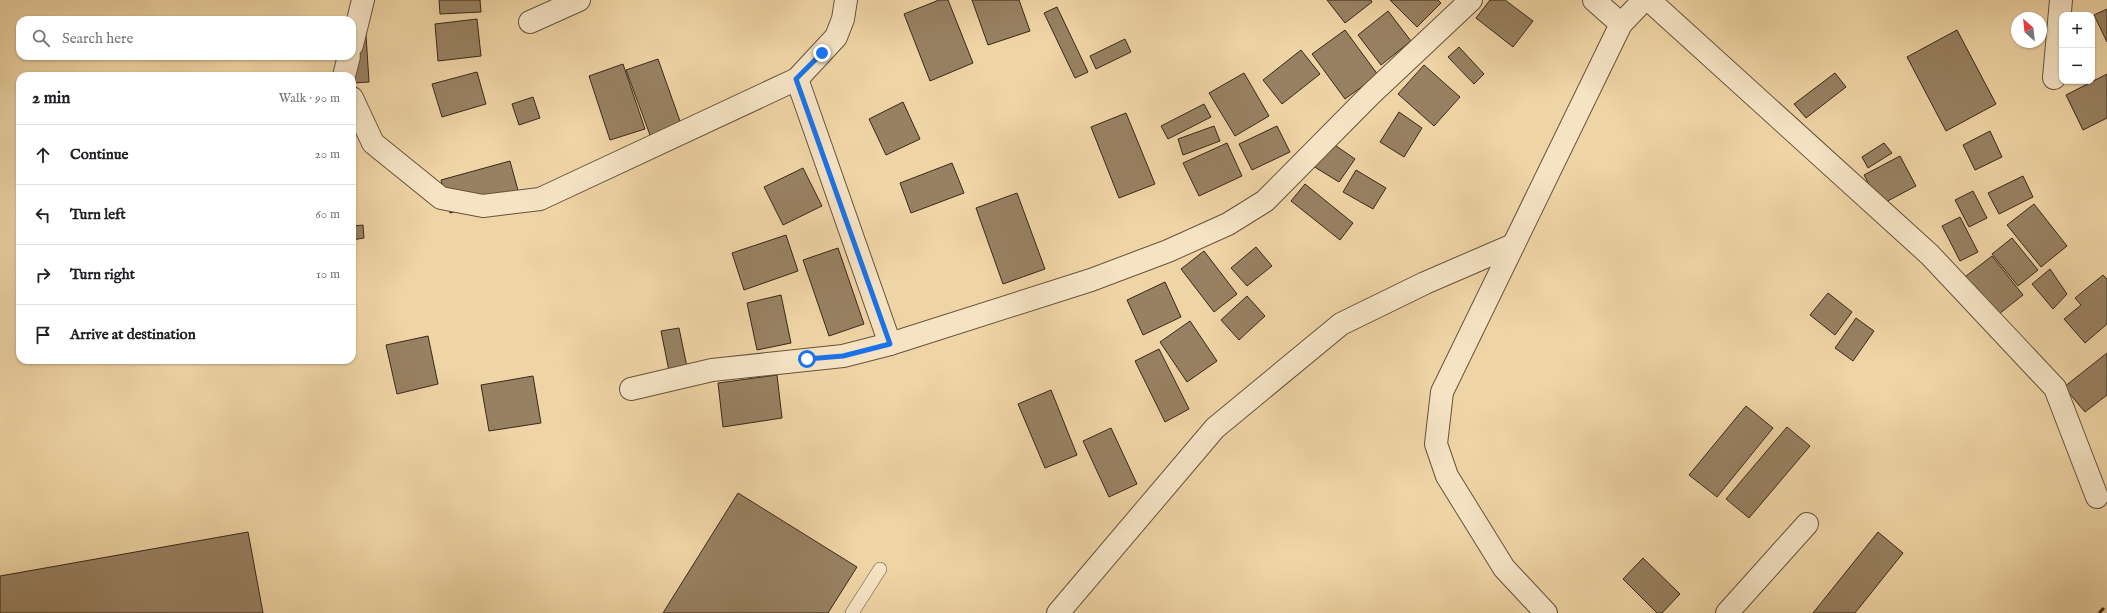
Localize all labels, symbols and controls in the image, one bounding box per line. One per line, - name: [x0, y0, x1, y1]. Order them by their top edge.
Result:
- north arrow: [2011, 12, 2047, 48]
- map controls: [2059, 12, 2095, 84]
- button: +: [2059, 12, 2095, 48]
- search box: [16, 16, 356, 60]
- icon: search: [30, 27, 52, 49]
- text: Search here: [62, 29, 133, 48]
- route end: [813, 44, 831, 62]
- button: −: [2059, 48, 2095, 84]
- text: 2 min: [32, 88, 70, 109]
- text: Walk · 90 m: [279, 90, 340, 107]
- icon: ahead: [32, 144, 54, 166]
- text: Continue: [70, 145, 128, 164]
- text: 20 m: [315, 146, 340, 163]
- icon: left: [32, 204, 54, 226]
- text: Turn left: [70, 205, 126, 224]
- text: 60 m: [315, 206, 340, 223]
- icon: right: [32, 264, 54, 286]
- text: Turn right: [70, 265, 135, 284]
- text: 10 m: [316, 266, 340, 283]
- icon: arrive: [32, 324, 54, 346]
- text: Arrive at destination: [70, 325, 196, 344]
- route start: [798, 350, 816, 368]

